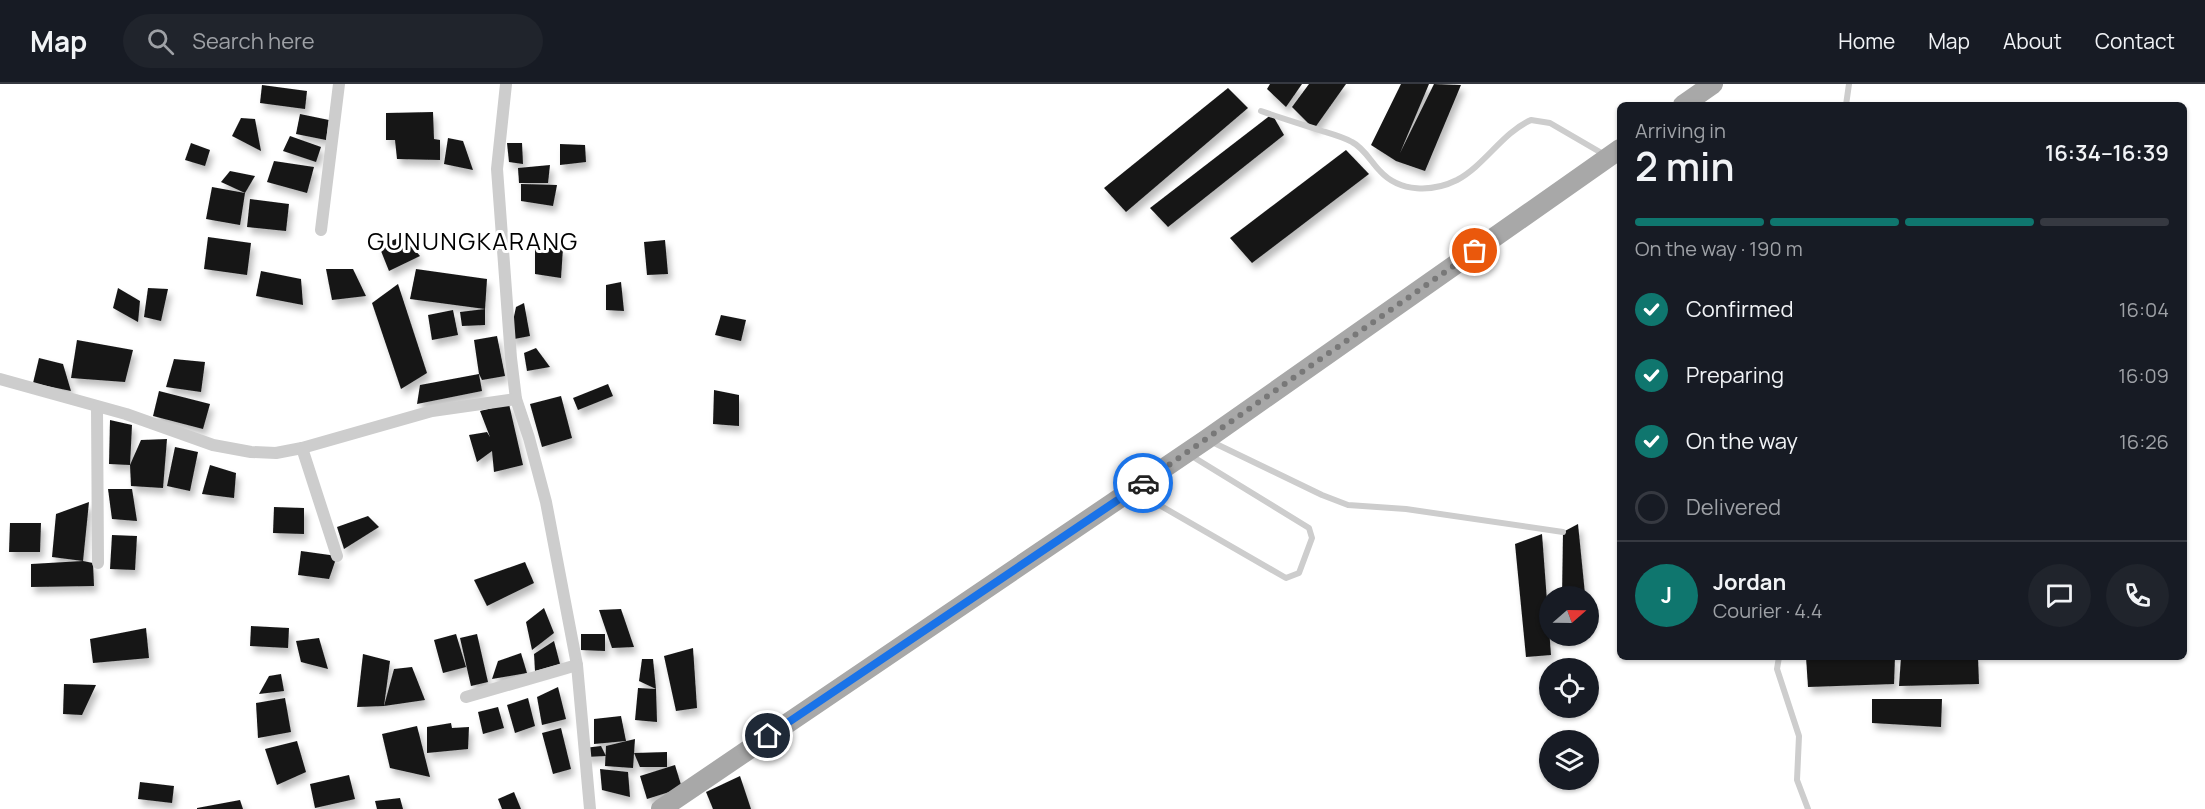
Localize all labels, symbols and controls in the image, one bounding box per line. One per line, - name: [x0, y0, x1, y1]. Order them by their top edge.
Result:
- search box: [123, 14, 543, 68]
- text: Map: [30, 22, 87, 60]
- icon: search: [144, 25, 177, 58]
- text: Search here: [192, 26, 315, 56]
- text: Home: [1838, 27, 1895, 55]
- text: Map: [1928, 27, 1970, 55]
- text: About: [2003, 27, 2062, 55]
- text: Contact: [2095, 27, 2175, 55]
- text: Arriving in: [1635, 117, 1726, 144]
- text: 16:34–16:39: [2045, 138, 2169, 168]
- text: 2 min: [1635, 139, 1734, 193]
- district label: GUNUNGKARANG: [367, 224, 579, 257]
- pin: [1449, 225, 1500, 276]
- icon: bag: [1458, 234, 1491, 267]
- text: On the way · 190 m: [1635, 235, 1803, 262]
- icon: check: [1635, 293, 1668, 326]
- text: Confirmed: [1686, 294, 1794, 324]
- text: 16:04: [2119, 296, 2169, 323]
- icon: check: [1635, 359, 1668, 392]
- text: Preparing: [1686, 360, 1784, 390]
- text: 16:09: [2118, 362, 2169, 389]
- icon: check: [1635, 425, 1668, 458]
- text: On the way: [1686, 426, 1798, 456]
- text: 16:26: [2119, 428, 2169, 455]
- courier: [1113, 453, 1173, 513]
- icon: car: [1127, 467, 1160, 500]
- text: Delivered: [1686, 492, 1781, 522]
- button: chat: [2028, 564, 2091, 627]
- button: phone: [2106, 564, 2169, 627]
- text: Jordan: [1713, 567, 1786, 597]
- text: J: [1661, 580, 1672, 610]
- north arrow: [1539, 586, 1599, 646]
- map controls: [1539, 586, 1599, 790]
- text: Courier · 4.4: [1713, 597, 1823, 624]
- button: locate: [1539, 658, 1599, 718]
- pin: [742, 710, 793, 761]
- icon: home: [751, 719, 784, 752]
- button: layers: [1539, 730, 1599, 790]

